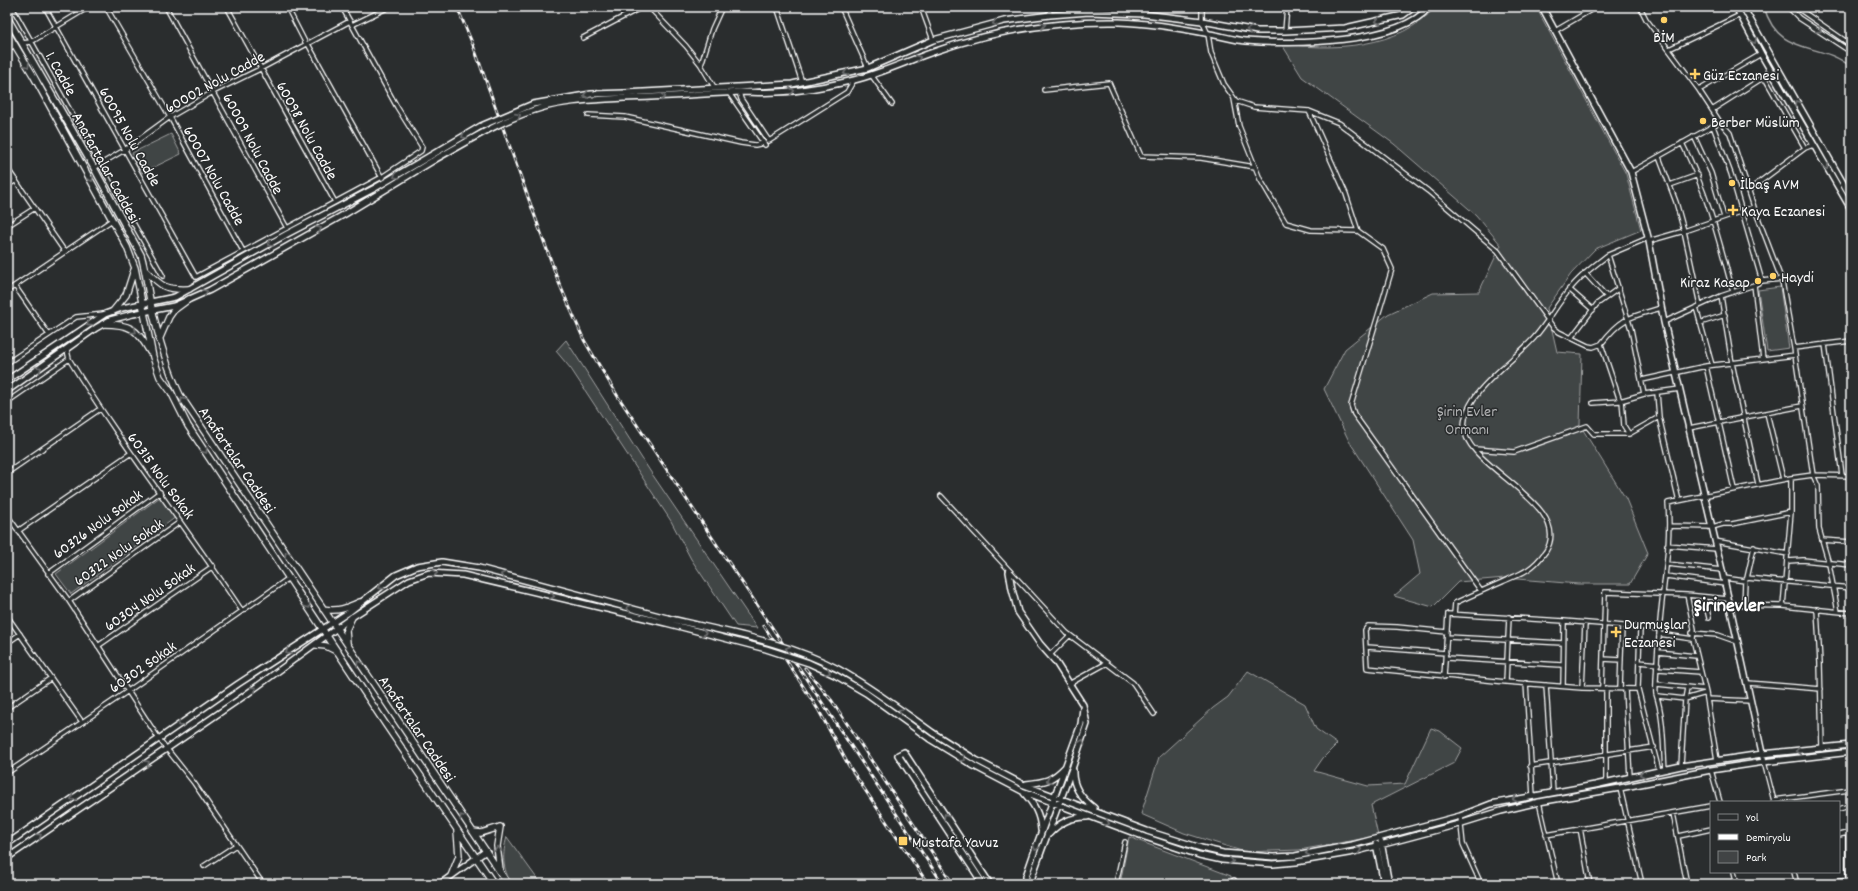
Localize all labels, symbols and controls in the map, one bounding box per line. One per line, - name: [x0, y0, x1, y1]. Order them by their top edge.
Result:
- marker: BİM: [1659, 15, 1669, 25]
- one-way arrow: [1375, 16, 1381, 24]
- one-way arrow: [992, 18, 999, 27]
- one-way arrow: [1040, 22, 1046, 30]
- one-way arrow: [1814, 25, 1821, 32]
- one-way arrow: [1246, 26, 1252, 35]
- place label: BİM: [1653, 27, 1675, 50]
- one-way arrow: [1749, 37, 1757, 45]
- street label: 60002 Nolu Cadde: [161, 46, 270, 120]
- street label: 1. Cadde: [38, 48, 81, 100]
- one-way arrow: [913, 55, 921, 63]
- one-way arrow: [22, 61, 29, 68]
- place label: Güz Eczanesi: [1703, 65, 1779, 88]
- one-way arrow: [843, 68, 849, 76]
- marker: Güz Eczanesi: [1690, 69, 1700, 79]
- street label: 60098 Nolu Cadde: [269, 78, 342, 185]
- street label: 60095 Nolu Cadde: [92, 83, 166, 191]
- one-way arrow: [789, 87, 795, 96]
- street label: 60009 Nolu Cadde: [215, 89, 288, 199]
- one-way arrow: [583, 90, 589, 99]
- one-way arrow: [660, 92, 666, 101]
- one-way arrow: [1794, 100, 1802, 107]
- street label: Anafartalar Caddesi: [65, 108, 145, 228]
- place label: Berber Müslüm: [1711, 112, 1800, 135]
- one-way arrow: [515, 113, 522, 121]
- marker: Berber Müslüm: [1698, 116, 1708, 126]
- street label: 60007 Nolu Cadde: [176, 122, 250, 230]
- one-way arrow: [461, 131, 468, 138]
- one-way arrow: [1821, 162, 1828, 170]
- one-way arrow: [393, 171, 401, 178]
- place label: İlbaş AVM: [1740, 174, 1799, 197]
- one-way arrow: [86, 175, 93, 182]
- marker: İlbaş AVM: [1727, 178, 1737, 188]
- place label: Kaya Eczanesi: [1741, 201, 1825, 224]
- marker: Kaya Eczanesi: [1728, 205, 1738, 215]
- one-way arrow: [315, 227, 322, 234]
- one-way arrow: [267, 239, 274, 247]
- place label: Haydi: [1781, 267, 1814, 290]
- marker: Haydi: [1768, 271, 1778, 281]
- place label: Kiraz Kasap: [1680, 272, 1750, 295]
- marker: Kiraz Kasap: [1753, 276, 1763, 286]
- one-way arrow: [201, 289, 208, 297]
- one-way arrow: [86, 319, 93, 327]
- one-way arrow: [130, 326, 137, 334]
- one-way arrow: [35, 366, 42, 374]
- one-way arrow: [181, 397, 188, 404]
- park label: Şirin Evler Ormanı: [1437, 401, 1497, 442]
- street label: Anafartalar Caddesi: [192, 403, 280, 518]
- street label: 60315 Nolu Sokak: [121, 428, 199, 525]
- one-way arrow: [200, 447, 208, 454]
- street label: 60326 Nolu Sokak: [49, 484, 148, 566]
- street label: 60322 Nolu Sokak: [70, 513, 169, 593]
- one-way arrow: [284, 551, 292, 558]
- street label: 60304 Nolu Sokak: [100, 558, 201, 638]
- one-way arrow: [432, 568, 439, 577]
- one-way arrow: [500, 571, 507, 580]
- one-way arrow: [378, 582, 385, 589]
- one-way arrow: [549, 592, 555, 600]
- district label: Şirinevler: [1694, 593, 1765, 621]
- one-way arrow: [303, 601, 310, 608]
- one-way arrow: [626, 605, 632, 613]
- place label: Durmuşlar Eczanesi: [1624, 614, 1687, 655]
- marker: Durmuşlar Eczanesi: [1611, 627, 1621, 637]
- one-way arrow: [701, 629, 707, 637]
- street label: 60302 Sokak: [105, 636, 182, 700]
- one-way arrow: [785, 645, 792, 654]
- one-way arrow: [285, 647, 292, 655]
- one-way arrow: [356, 660, 364, 667]
- one-way arrow: [824, 667, 831, 675]
- street label: Anafartalar Caddesi: [372, 672, 460, 787]
- one-way arrow: [249, 687, 256, 694]
- one-way arrow: [899, 709, 906, 716]
- one-way arrow: [177, 719, 184, 727]
- one-way arrow: [1077, 738, 1085, 745]
- one-way arrow: [1795, 746, 1801, 755]
- one-way arrow: [959, 754, 966, 762]
- one-way arrow: [143, 760, 150, 768]
- one-way arrow: [1639, 770, 1645, 778]
- one-way arrow: [1045, 775, 1052, 783]
- one-way arrow: [70, 793, 77, 801]
- one-way arrow: [1512, 795, 1518, 803]
- legend: [1710, 801, 1840, 873]
- text: Yol: [1746, 810, 1759, 827]
- one-way arrow: [943, 813, 951, 820]
- one-way arrow: [460, 814, 467, 821]
- one-way arrow: [1103, 818, 1110, 826]
- text: Demiryolu: [1746, 830, 1791, 847]
- place label: Mustafa Yavuz: [912, 832, 998, 855]
- one-way arrow: [35, 834, 42, 841]
- marker: Mustafa Yavuz: [897, 835, 909, 847]
- one-way arrow: [1032, 844, 1041, 851]
- one-way arrow: [494, 846, 502, 852]
- one-way arrow: [1356, 846, 1363, 855]
- one-way arrow: [1305, 848, 1311, 857]
- text: Park: [1746, 850, 1767, 867]
- one-way arrow: [1228, 856, 1234, 865]

